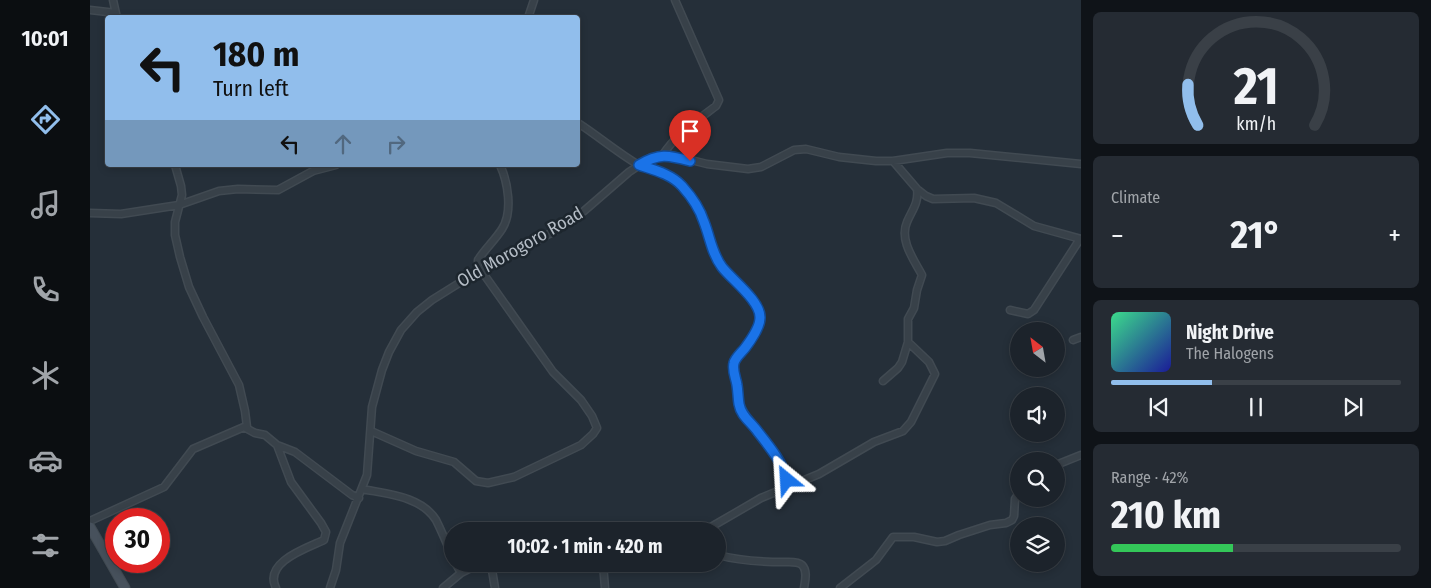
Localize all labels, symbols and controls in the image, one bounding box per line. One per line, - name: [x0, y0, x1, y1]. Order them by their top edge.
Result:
- text: 10:01: [21, 25, 69, 52]
- text: 180 m: [213, 33, 299, 75]
- icon: left: [130, 35, 195, 100]
- text: 21: [1232, 55, 1279, 118]
- text: Turn left: [213, 75, 289, 102]
- icon: directions: [28, 102, 63, 137]
- pin: [669, 110, 711, 161]
- text: km/h: [1236, 113, 1276, 135]
- icon: arrive: [676, 117, 704, 145]
- icon: left: [276, 130, 304, 158]
- icon: ahead: [329, 130, 357, 158]
- icon: right: [382, 130, 410, 158]
- icon: music: [28, 187, 63, 222]
- text: Climate: [1111, 188, 1160, 207]
- street label: Old Morogoro Road: [453, 202, 587, 292]
- text: 21°: [1231, 212, 1281, 258]
- text: −: [1111, 219, 1124, 252]
- text: +: [1388, 219, 1401, 252]
- icon: phone: [28, 272, 63, 307]
- text: Night Drive: [1186, 321, 1274, 344]
- north arrow: [1010, 322, 1065, 378]
- map controls: [1010, 322, 1065, 572]
- text: The Halogens: [1186, 344, 1274, 363]
- icon: climate: [28, 358, 63, 393]
- button: sound: [1010, 387, 1065, 442]
- icon: previous: [1145, 393, 1173, 421]
- icon: pause: [1242, 393, 1270, 421]
- icon: next: [1339, 393, 1367, 421]
- icon: car: [28, 443, 63, 478]
- button: search: [1010, 452, 1065, 507]
- position arrow: [760, 453, 812, 505]
- text: Range · 42%: [1111, 468, 1188, 487]
- text: 210 km: [1111, 492, 1221, 538]
- speed limit sign: 30: [105, 508, 170, 573]
- button: layers: [1010, 517, 1065, 572]
- icon: filters: [28, 528, 63, 563]
- text: 10:02 · 1 min · 420 m: [508, 535, 662, 558]

